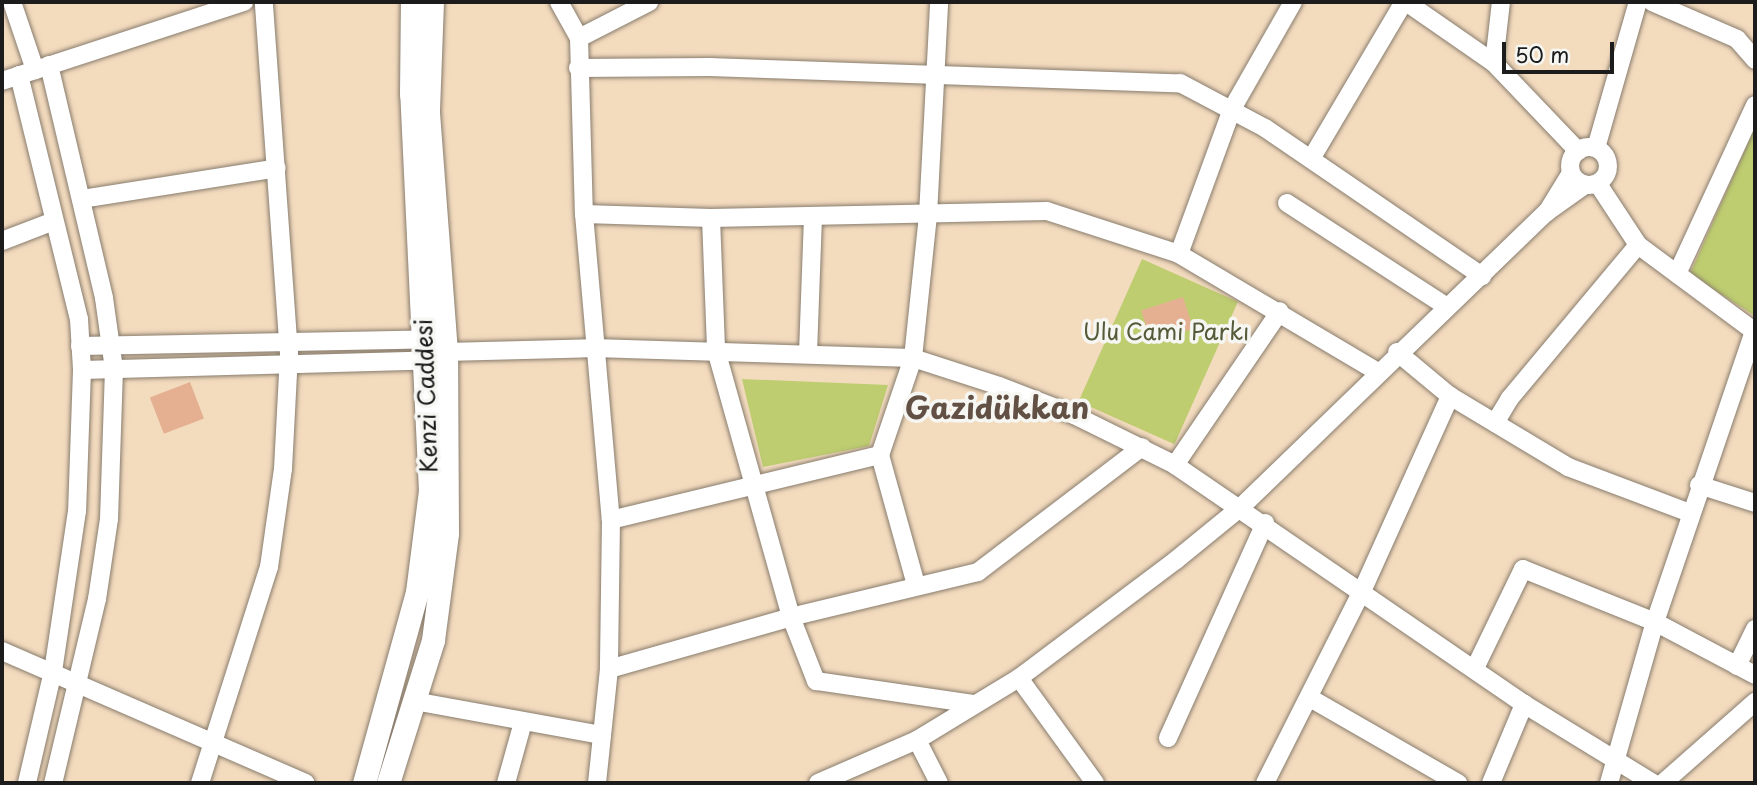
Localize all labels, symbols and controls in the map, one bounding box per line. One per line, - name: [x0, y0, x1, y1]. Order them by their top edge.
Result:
- scale bar: [1505, 28, 1617, 72]
- text: 50 m: [1515, 38, 1569, 70]
- park label: Ulu Cami Parkı: [1081, 317, 1251, 345]
- street label: Kenzi Caddesi: [410, 319, 442, 473]
- district label: Gazidükkan: [905, 389, 1089, 425]

